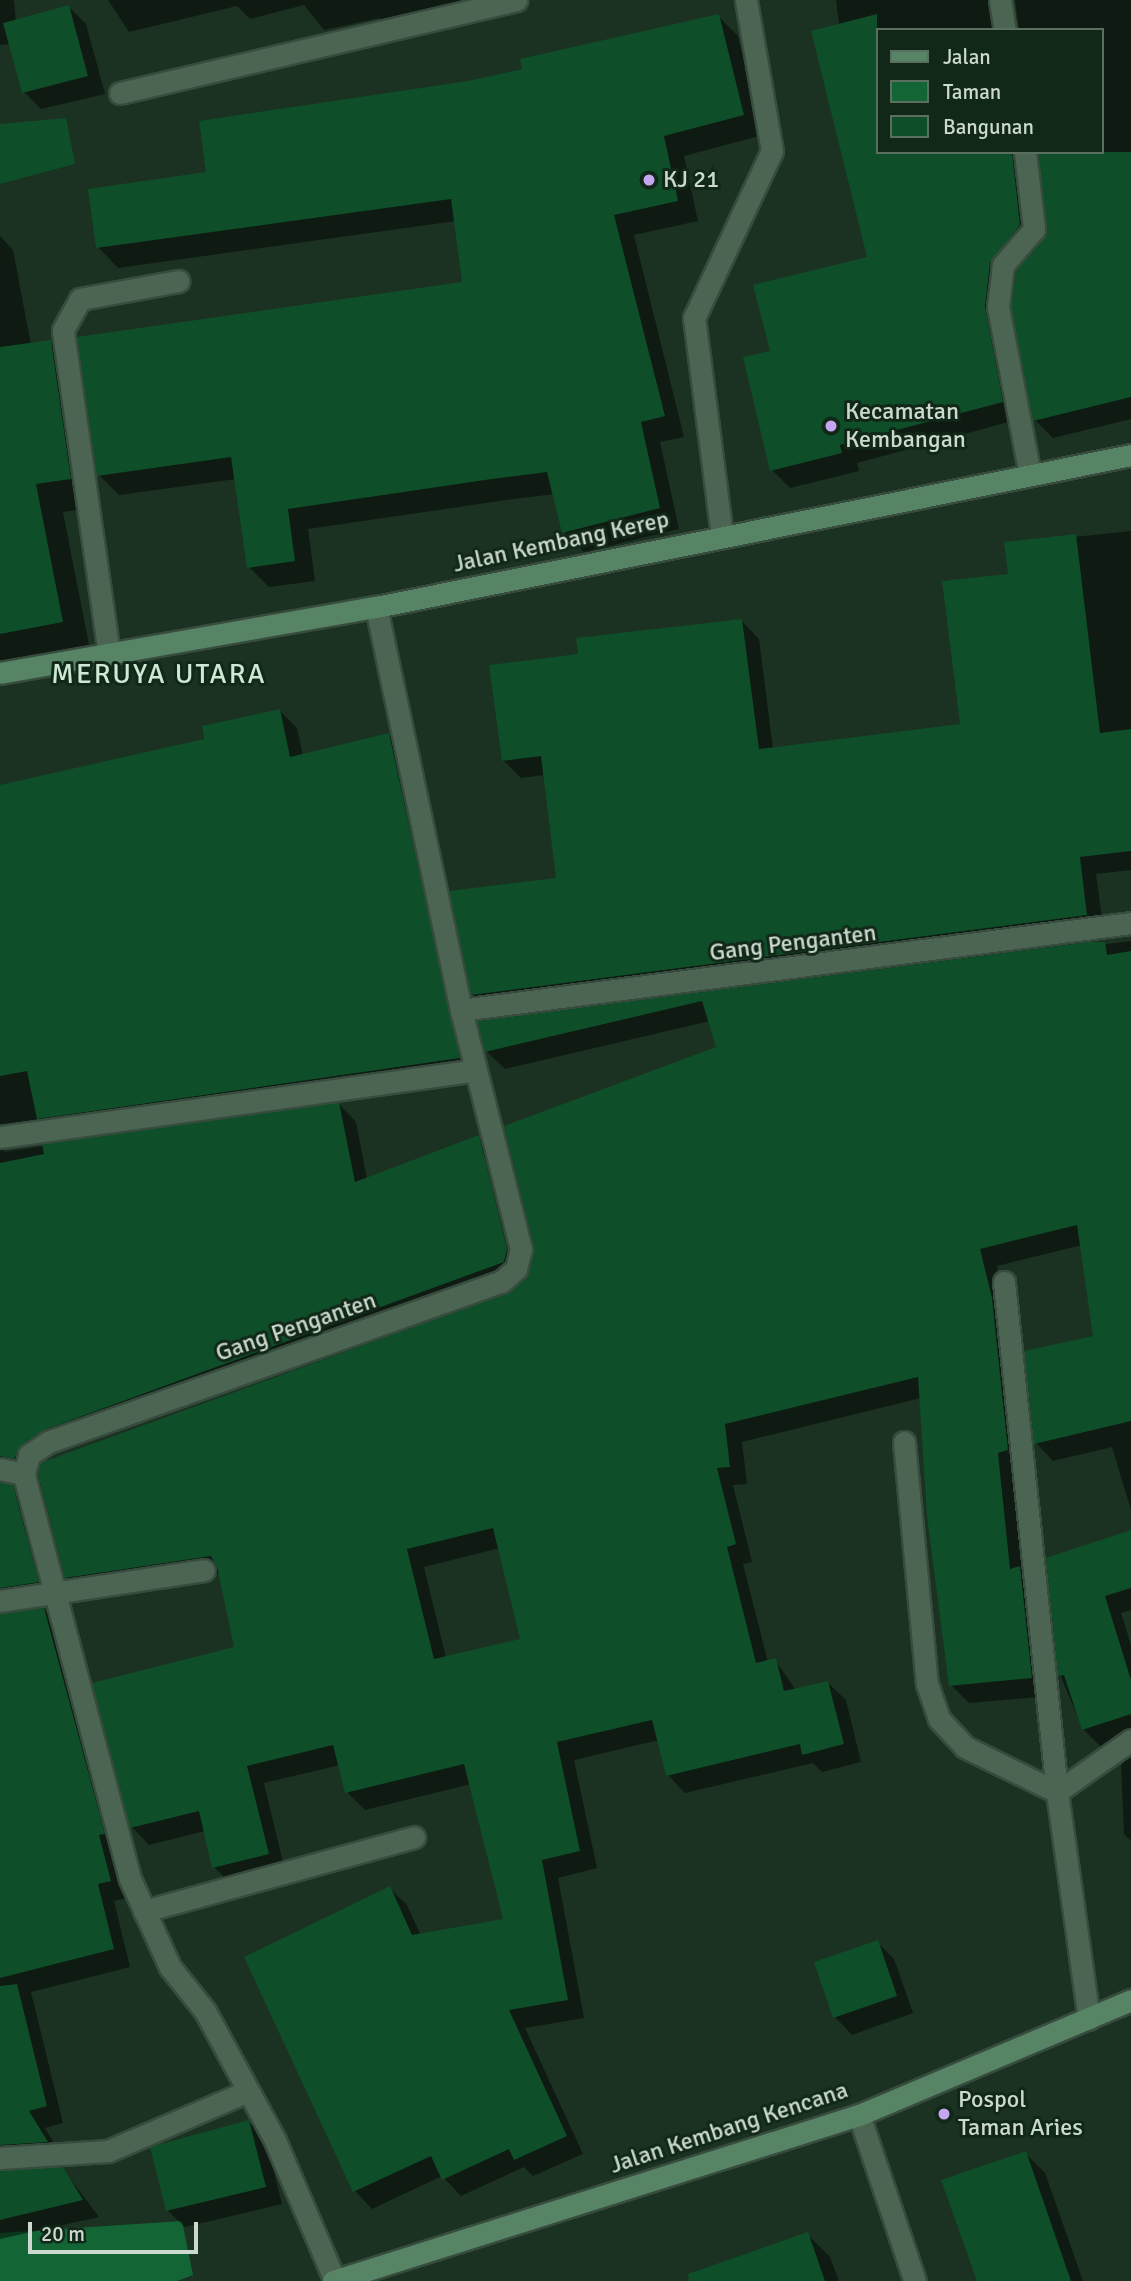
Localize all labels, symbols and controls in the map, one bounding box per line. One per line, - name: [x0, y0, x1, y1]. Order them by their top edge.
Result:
- legend: [876, 28, 1103, 154]
- text: Jalan: [943, 44, 991, 70]
- text: Taman: [943, 79, 1001, 105]
- text: Bangunan: [943, 114, 1034, 140]
- place label: KJ 21: [663, 166, 719, 194]
- marker: KJ 21: [641, 172, 657, 188]
- place label: Kecamatan Kembangan: [845, 398, 966, 454]
- marker: Kecamatan Kembangan: [823, 418, 839, 434]
- street label: Jalan Kembang Kerep: [450, 505, 672, 579]
- district label: MERUYA UTARA: [53, 657, 265, 691]
- street label: Gang Penganten: [708, 918, 878, 968]
- street label: Gang Penganten: [212, 1286, 380, 1368]
- street label: Jalan Kembang Kencana: [606, 2076, 852, 2180]
- place label: Pospol Taman Aries: [958, 2086, 1083, 2142]
- marker: Pospol Taman Aries: [936, 2106, 952, 2122]
- scale bar: [32, 2208, 201, 2252]
- text: 20 m: [41, 2221, 85, 2247]

